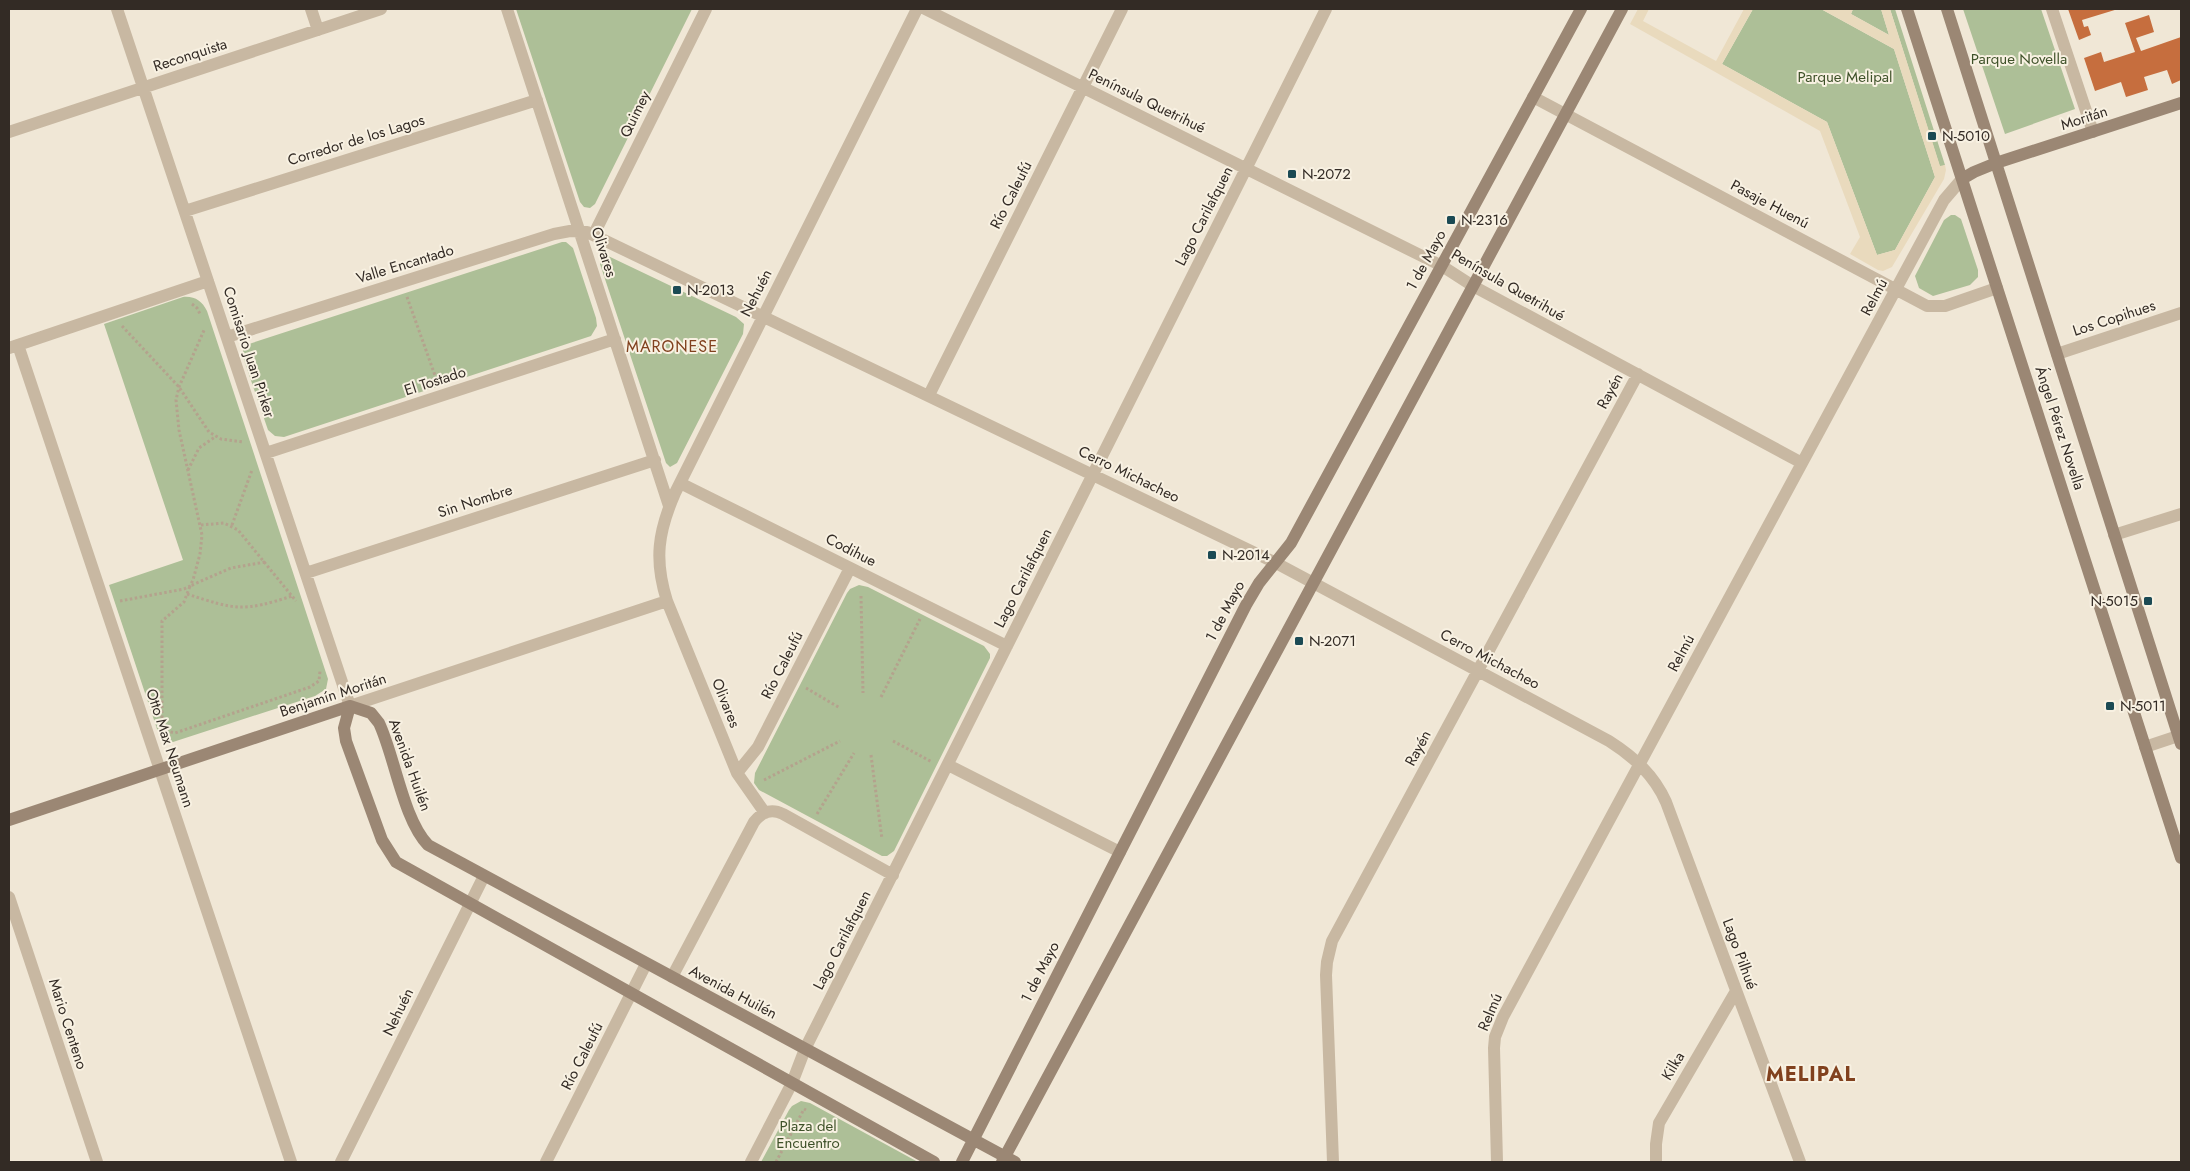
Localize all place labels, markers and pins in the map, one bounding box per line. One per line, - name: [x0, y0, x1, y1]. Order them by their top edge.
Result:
- place label: N-5010: [1942, 125, 1990, 147]
- marker: N-5010: [1926, 130, 1938, 142]
- place label: N-2072: [1302, 163, 1351, 185]
- marker: N-2072: [1286, 168, 1298, 180]
- place label: N-2316: [1461, 209, 1508, 231]
- marker: N-2316: [1445, 214, 1457, 226]
- place label: N-2013: [687, 279, 734, 301]
- marker: N-2013: [671, 284, 683, 296]
- place label: N-2014: [1222, 544, 1270, 566]
- marker: N-2014: [1206, 549, 1218, 561]
- place label: N-5015: [2091, 590, 2138, 612]
- marker: N-5015: [2142, 595, 2154, 607]
- place label: N-2071: [1309, 630, 1356, 652]
- marker: N-2071: [1293, 635, 1305, 647]
- place label: N-5011: [2120, 695, 2166, 717]
- marker: N-5011: [2104, 700, 2116, 712]

